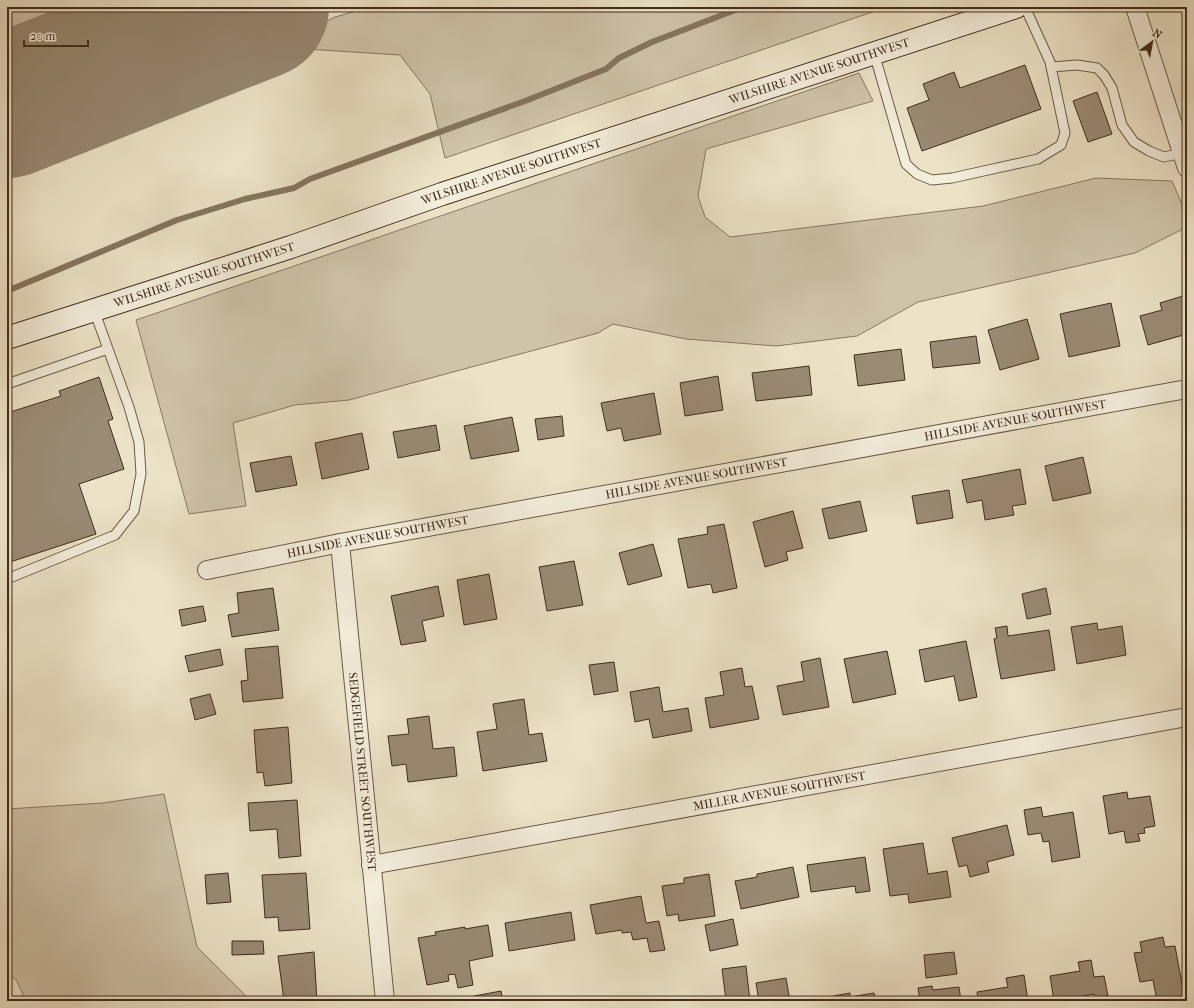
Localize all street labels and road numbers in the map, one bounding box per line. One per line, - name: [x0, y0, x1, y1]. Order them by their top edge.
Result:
- street label: WILSHIRE AVENUE SOUTHWEST: [726, 35, 912, 107]
- street label: WILSHIRE AVENUE SOUTHWEST: [418, 135, 604, 208]
- street label: WILSHIRE AVENUE SOUTHWEST: [111, 239, 297, 311]
- street label: HILLSIDE AVENUE SOUTHWEST: [923, 397, 1108, 444]
- street label: HILLSIDE AVENUE SOUTHWEST: [604, 455, 789, 502]
- street label: HILLSIDE AVENUE SOUTHWEST: [286, 513, 471, 561]
- street label: SEDGEFIELD STREET SOUTHWEST: [346, 672, 379, 873]
- street label: MILLER AVENUE SOUTHWEST: [692, 768, 868, 813]

